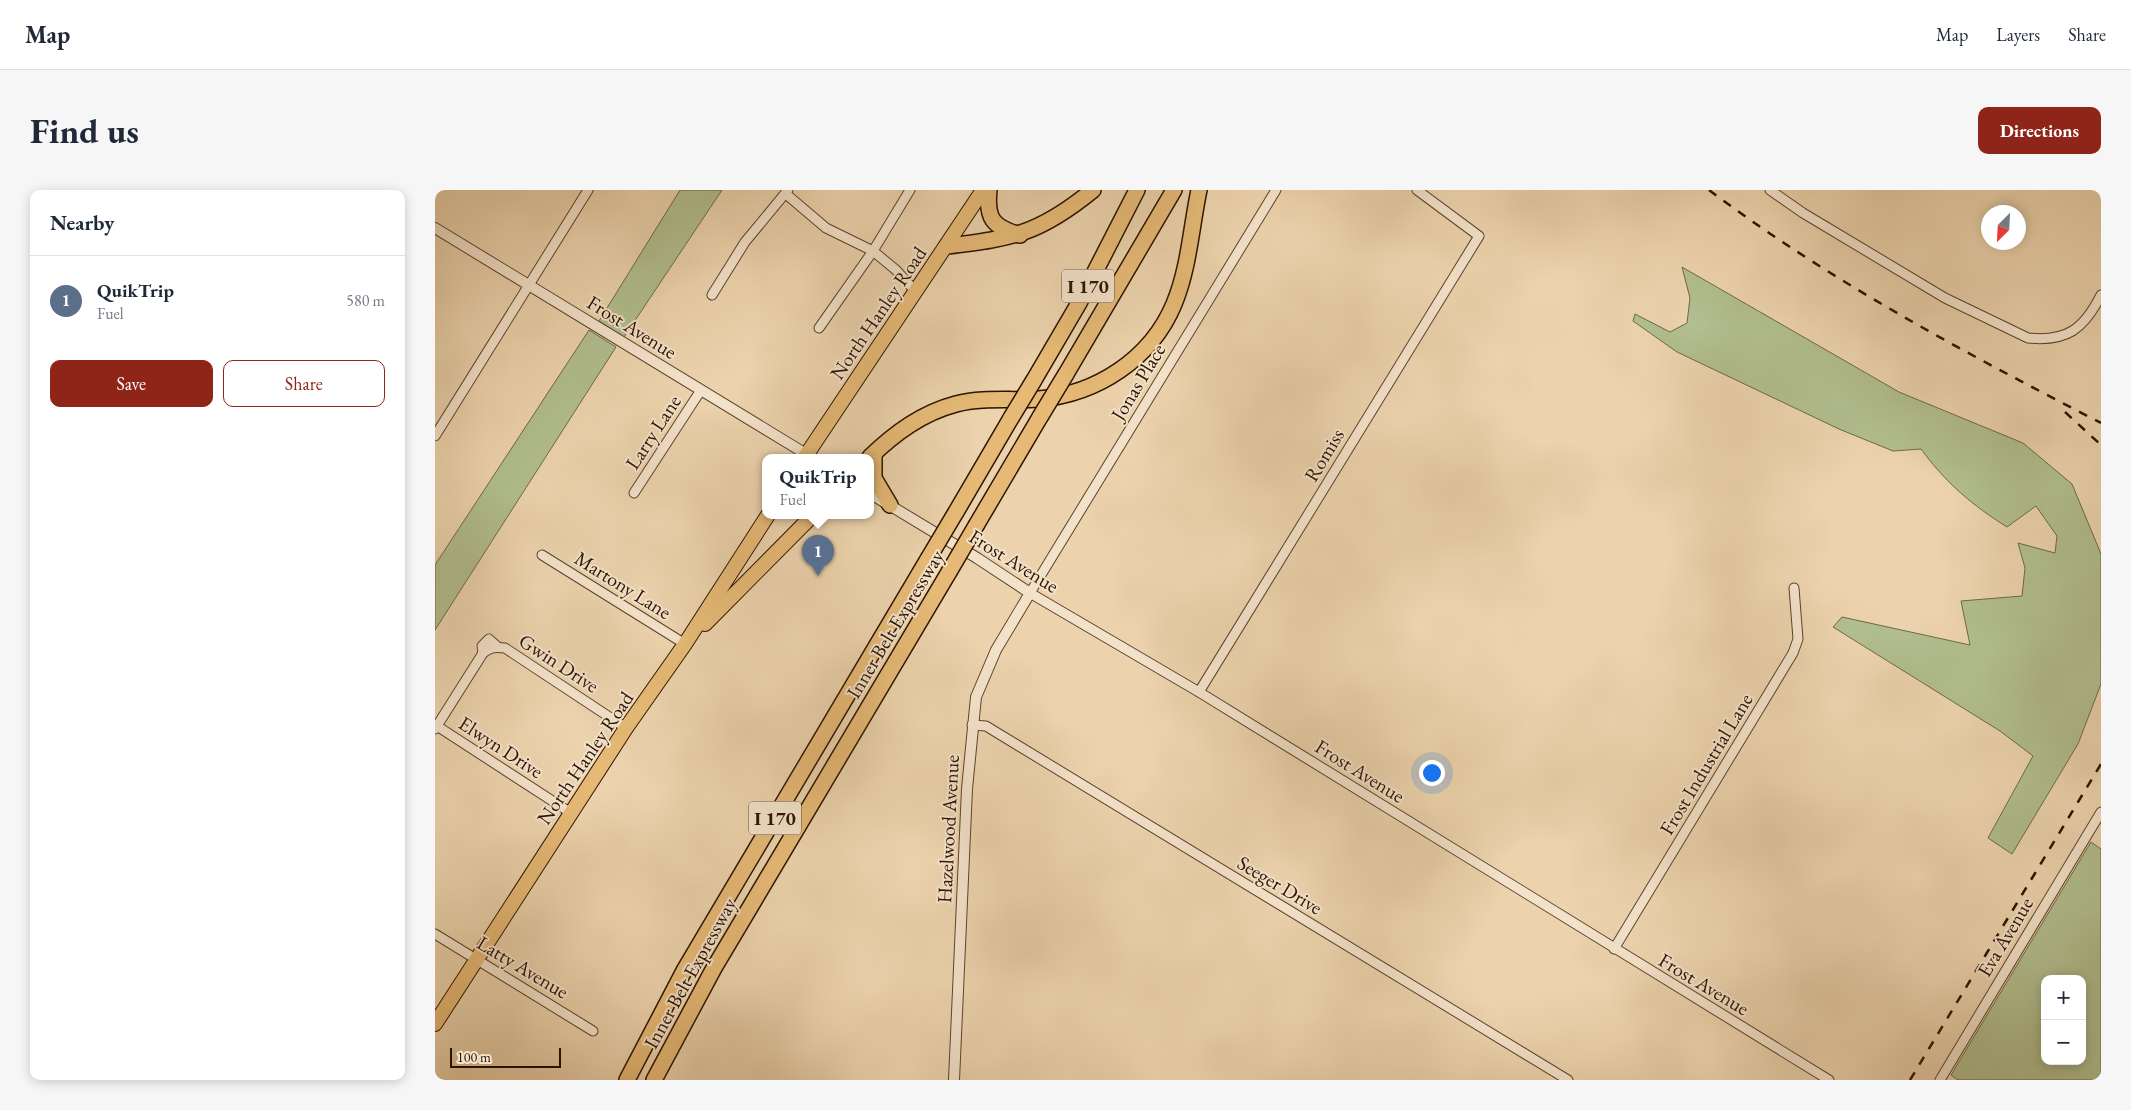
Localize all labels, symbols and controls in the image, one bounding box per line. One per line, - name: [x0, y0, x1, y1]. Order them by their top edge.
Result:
- text: Map: [25, 19, 70, 50]
- text: Map: [1936, 23, 1968, 46]
- text: Layers: [1996, 23, 2040, 46]
- text: Share: [2068, 23, 2106, 46]
- button: Directions: [1978, 107, 2101, 154]
- text: Find us: [30, 108, 139, 153]
- north arrow: [1981, 205, 2026, 250]
- text: Nearby: [50, 209, 114, 236]
- street label: North Hanley Road: [824, 241, 933, 385]
- road number: I 170: [1062, 270, 1114, 302]
- text: QuikTrip: [97, 278, 174, 303]
- street label: Frost Avenue: [582, 289, 682, 365]
- text: 1: [62, 290, 70, 311]
- text: 580 m: [346, 290, 385, 311]
- text: Fuel: [97, 303, 124, 324]
- street label: Jonas Place: [1104, 339, 1171, 427]
- button: Save: [50, 360, 213, 407]
- button: Share: [223, 360, 385, 407]
- street label: Larry Lane: [619, 390, 687, 474]
- street label: Romiss: [1298, 424, 1350, 486]
- popup: [762, 454, 874, 519]
- text: QuikTrip: [780, 464, 856, 489]
- text: Fuel: [780, 489, 806, 510]
- street label: Frost Avenue: [964, 523, 1064, 599]
- pin: 1: [802, 535, 834, 576]
- street label: Martony Lane: [570, 545, 676, 625]
- street label: Inner Belt Expressway: [840, 545, 950, 703]
- street label: Gwin Drive: [514, 627, 604, 699]
- street label: North Hanley Road: [531, 686, 640, 830]
- street label: Frost Industrial Lane: [1653, 688, 1759, 840]
- street label: Elwyn Drive: [454, 710, 548, 784]
- street label: Frost Avenue: [1310, 733, 1410, 809]
- street label: Hazelwood Avenue: [931, 754, 965, 904]
- your location: [1419, 760, 1445, 786]
- road number: I 170: [749, 802, 801, 834]
- street label: Seeger Drive: [1233, 849, 1327, 921]
- street label: Eva Avenue: [1971, 892, 2039, 982]
- street label: Inner Belt Expressway: [638, 893, 742, 1053]
- street label: Latty Avenue: [472, 929, 574, 1005]
- street label: Frost Avenue: [1654, 947, 1754, 1021]
- map controls: [2041, 975, 2086, 1065]
- button: +: [2041, 975, 2086, 1020]
- button: −: [2041, 1020, 2086, 1065]
- scale bar: [450, 1045, 561, 1068]
- text: 100 m: [457, 1048, 491, 1066]

